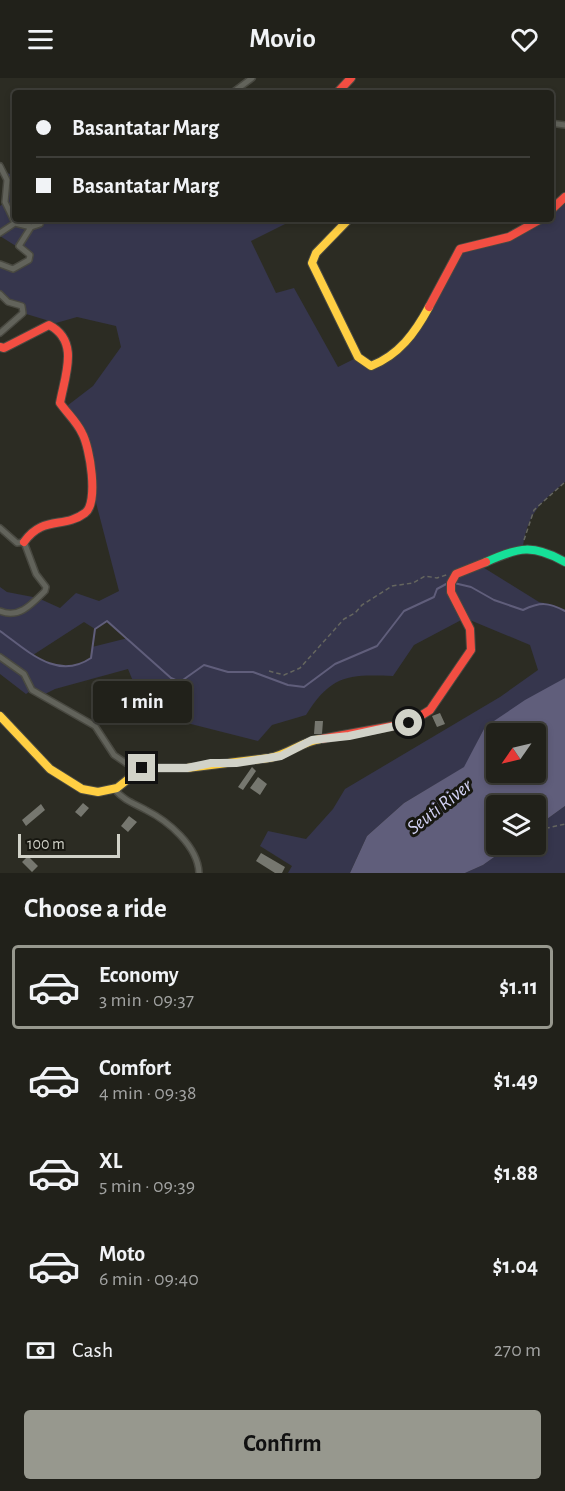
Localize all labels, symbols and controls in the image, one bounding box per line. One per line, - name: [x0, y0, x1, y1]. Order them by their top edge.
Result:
- icon: menu: [24, 23, 57, 56]
- icon: heart: [508, 23, 541, 56]
- text: Movio: [249, 25, 316, 52]
- text: Basantatar Marg: [72, 117, 219, 139]
- text: Basantatar Marg: [72, 175, 219, 197]
- callout: 1 min: [92, 681, 192, 723]
- text: 1 min: [121, 692, 164, 712]
- route start: [395, 709, 422, 736]
- north arrow: [486, 723, 546, 783]
- map controls: [486, 723, 546, 855]
- route end: [128, 754, 155, 781]
- water label: Seuti River: [403, 775, 476, 838]
- button: layers: [486, 795, 546, 855]
- scale bar: [18, 831, 120, 858]
- text: 100 m: [27, 836, 65, 852]
- text: Choose a ride: [24, 895, 167, 922]
- icon: car: [27, 960, 81, 1014]
- text: Economy: [99, 964, 179, 986]
- text: $1.11: [499, 976, 538, 998]
- text: 3 min · 09:37: [99, 990, 194, 1010]
- icon: car: [27, 1053, 81, 1107]
- text: Comfort: [99, 1057, 171, 1079]
- text: $1.49: [493, 1069, 538, 1091]
- text: 4 min · 09:38: [99, 1083, 197, 1103]
- icon: car: [27, 1146, 81, 1200]
- text: XL: [99, 1150, 122, 1172]
- text: $1.88: [493, 1162, 538, 1184]
- text: 5 min · 09:39: [99, 1176, 195, 1196]
- icon: car: [27, 1239, 81, 1293]
- text: Moto: [99, 1243, 145, 1265]
- text: $1.04: [493, 1255, 538, 1277]
- text: 6 min · 09:40: [99, 1269, 199, 1289]
- icon: cash: [24, 1334, 57, 1367]
- text: Cash: [72, 1339, 113, 1361]
- text: 270 m: [494, 1340, 541, 1360]
- button: Confirm: [24, 1410, 541, 1479]

